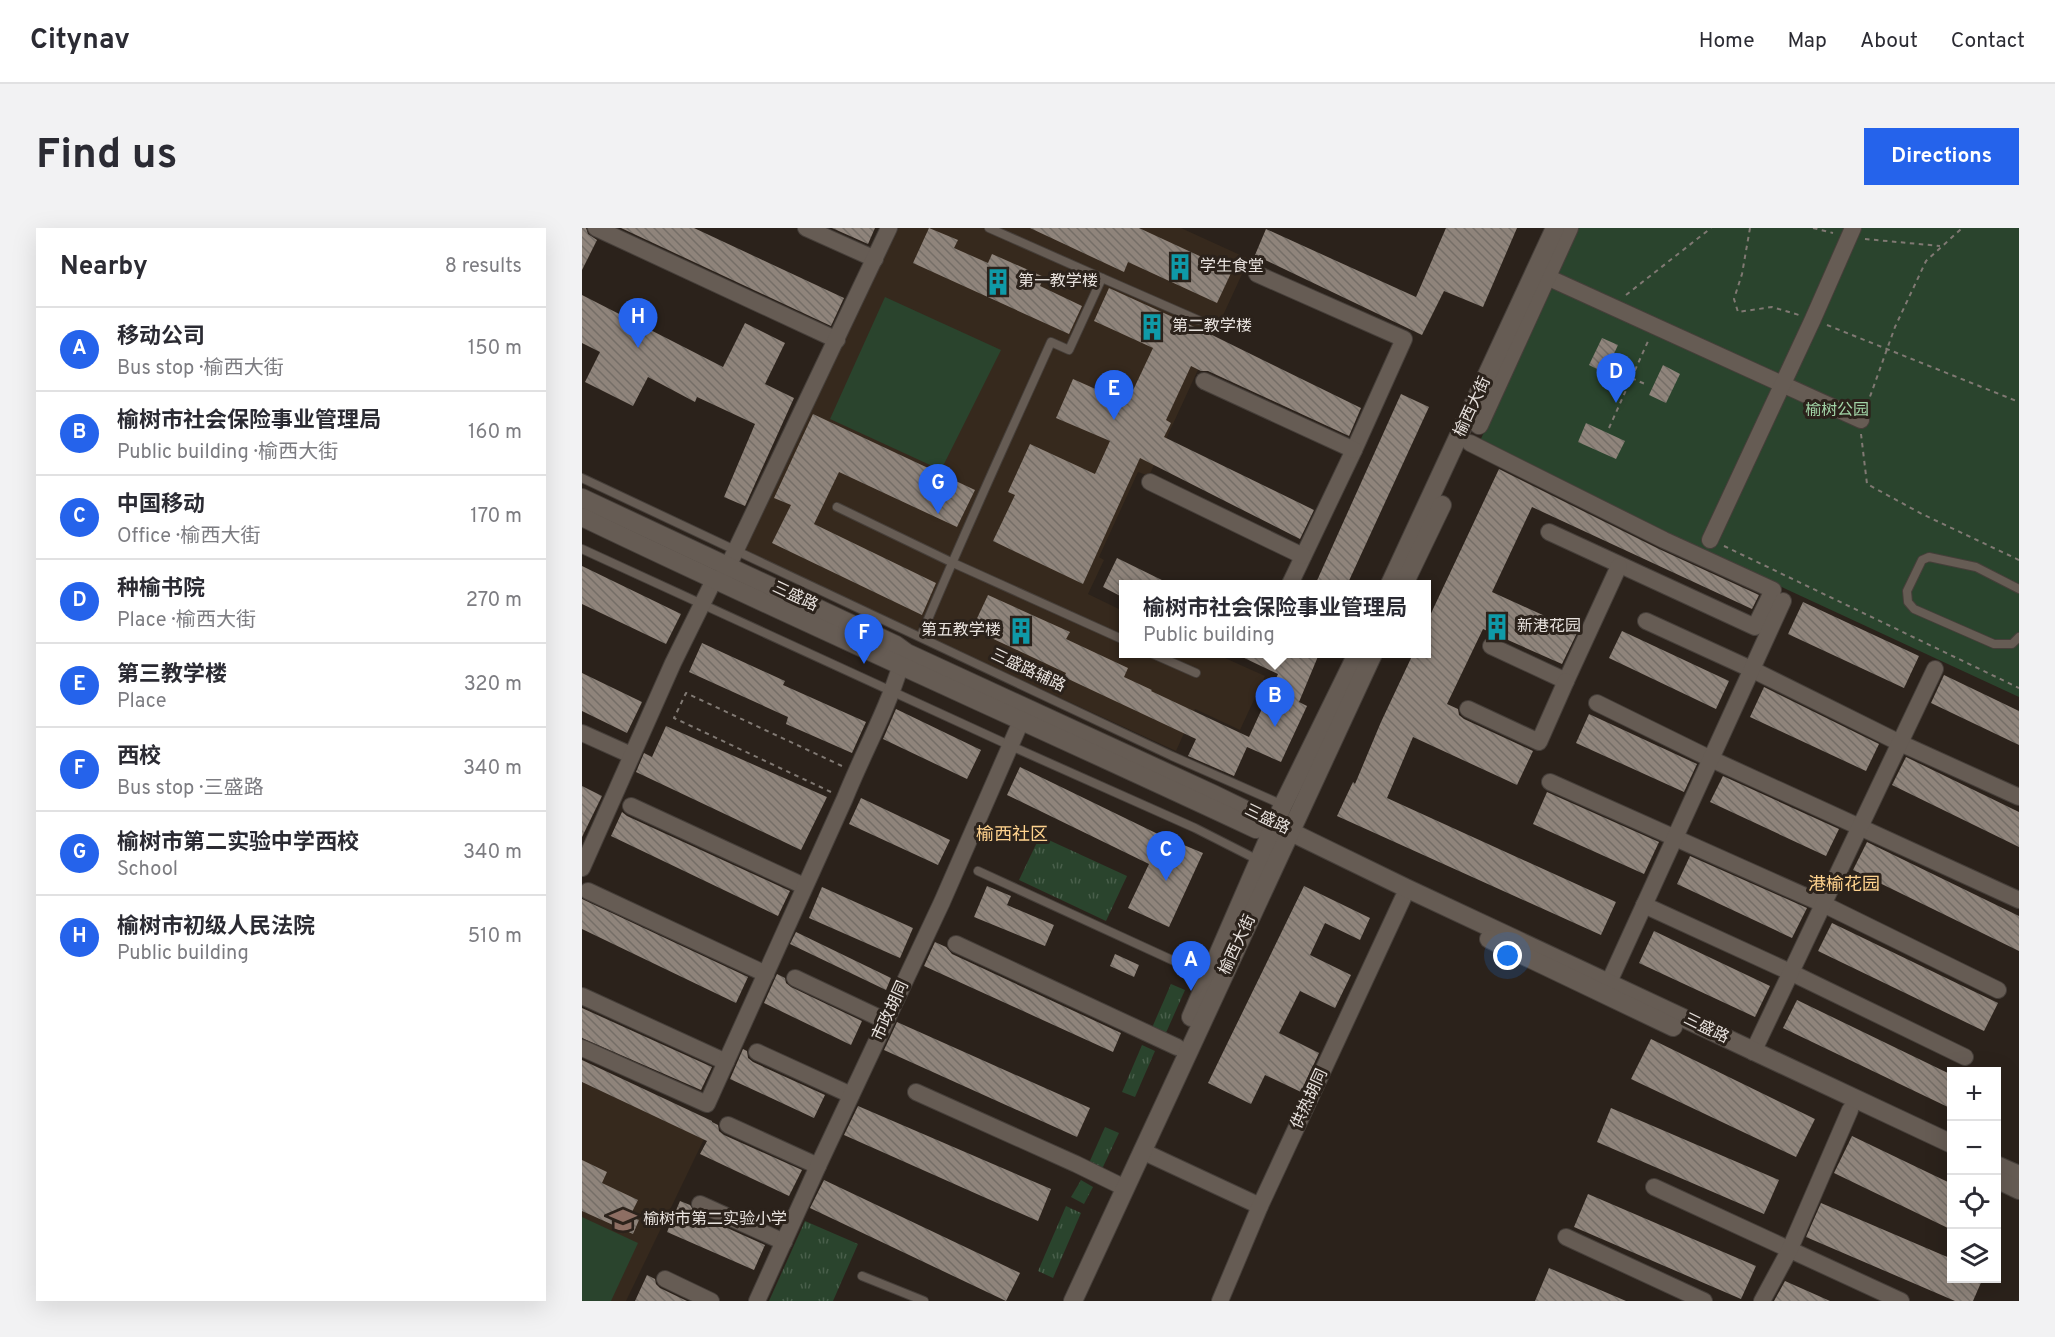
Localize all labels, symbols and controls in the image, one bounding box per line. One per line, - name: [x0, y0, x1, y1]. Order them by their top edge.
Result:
- text: Citynav: [30, 23, 130, 59]
- text: Home: [1699, 28, 1755, 55]
- text: Map: [1788, 28, 1827, 55]
- text: About: [1860, 28, 1918, 55]
- text: Contact: [1951, 28, 2025, 55]
- button: Directions: [1864, 128, 2019, 185]
- text: Find us: [36, 130, 177, 183]
- text: Nearby: [60, 251, 148, 284]
- building icon: 学生食堂: [1165, 252, 1195, 282]
- text: 8 results: [445, 254, 522, 280]
- place label: 学生食堂: [1200, 257, 1264, 277]
- building icon: 第一教学楼: [983, 267, 1013, 297]
- place label: 第一教学楼: [1018, 272, 1098, 292]
- pin: H: [618, 298, 658, 348]
- building icon: 第二教学楼: [1137, 312, 1167, 342]
- place label: 第二教学楼: [1172, 317, 1252, 337]
- text: 移动公司: [117, 324, 205, 351]
- text: A: [72, 336, 87, 362]
- text: 150 m: [468, 336, 522, 362]
- pin: D: [1596, 354, 1636, 403]
- text: Bus stop · 榆西大街: [117, 356, 284, 382]
- pin: E: [1094, 370, 1134, 420]
- street label: 榆西大街: [1450, 374, 1496, 440]
- park label: 榆树公园: [1805, 401, 1869, 421]
- text: 榆树市社会保险事业管理局: [117, 408, 381, 435]
- text: B: [73, 420, 86, 446]
- text: 160 m: [468, 420, 522, 446]
- text: Public building · 榆西大街: [117, 440, 338, 466]
- pin: G: [918, 464, 958, 514]
- text: 中国移动: [117, 492, 205, 519]
- text: C: [73, 504, 86, 530]
- text: 170 m: [470, 504, 522, 530]
- text: Office · 榆西大街: [117, 524, 260, 550]
- text: 种榆书院: [117, 576, 205, 603]
- street label: 三盛路: [769, 578, 821, 616]
- popup: [1119, 580, 1431, 658]
- text: D: [72, 588, 87, 614]
- text: 270 m: [466, 588, 522, 614]
- text: 榆树市社会保险事业管理局: [1143, 596, 1407, 623]
- text: Place · 榆西大街: [117, 608, 256, 634]
- building icon: 新港花园: [1482, 612, 1512, 642]
- pin: F: [844, 614, 884, 664]
- building icon: 第五教学楼: [1006, 616, 1036, 646]
- place label: 新港花园: [1517, 617, 1581, 637]
- place label: 第五教学楼: [921, 621, 1001, 641]
- text: Public building: [1143, 623, 1275, 649]
- street label: 三盛路辅路: [988, 645, 1068, 697]
- text: 第三教学楼: [117, 662, 227, 689]
- text: E: [73, 672, 86, 698]
- text: 320 m: [464, 672, 522, 698]
- pin: B: [1256, 678, 1294, 727]
- text: Place: [117, 689, 167, 715]
- text: 西校: [117, 744, 161, 771]
- text: F: [74, 756, 85, 782]
- text: 340 m: [463, 756, 522, 782]
- text: Bus stop · 三盛路: [117, 776, 264, 802]
- street label: 三盛路: [1241, 800, 1293, 840]
- district label: 榆西社区: [976, 824, 1048, 847]
- text: 榆树市第二实验中学西校: [117, 830, 359, 857]
- pin: C: [1146, 832, 1186, 881]
- text: G: [73, 840, 86, 866]
- text: 340 m: [463, 840, 522, 866]
- text: School: [117, 857, 178, 883]
- district label: 港榆花园: [1808, 874, 1880, 897]
- street label: 榆西大街: [1215, 912, 1261, 978]
- text: 榆树市初级人民法院: [117, 914, 315, 941]
- text: H: [72, 924, 87, 950]
- text: 510 m: [468, 924, 522, 950]
- text: Public building: [117, 941, 249, 967]
- your location: [1493, 941, 1522, 970]
- pin: A: [1172, 942, 1210, 991]
- street label: 市政胡同: [868, 978, 914, 1044]
- street label: 三盛路: [1680, 1009, 1732, 1049]
- street label: 供热胡同: [1287, 1066, 1333, 1132]
- map controls: [1947, 1067, 2001, 1283]
- button: +: [1947, 1067, 2001, 1121]
- button: −: [1947, 1121, 2001, 1175]
- button: locate: [1947, 1175, 2001, 1229]
- school or university icon: 榆树市第二实验小学: [608, 1205, 638, 1235]
- place label: 榆树市第二实验小学: [643, 1210, 787, 1230]
- button: layers: [1947, 1229, 2001, 1283]

